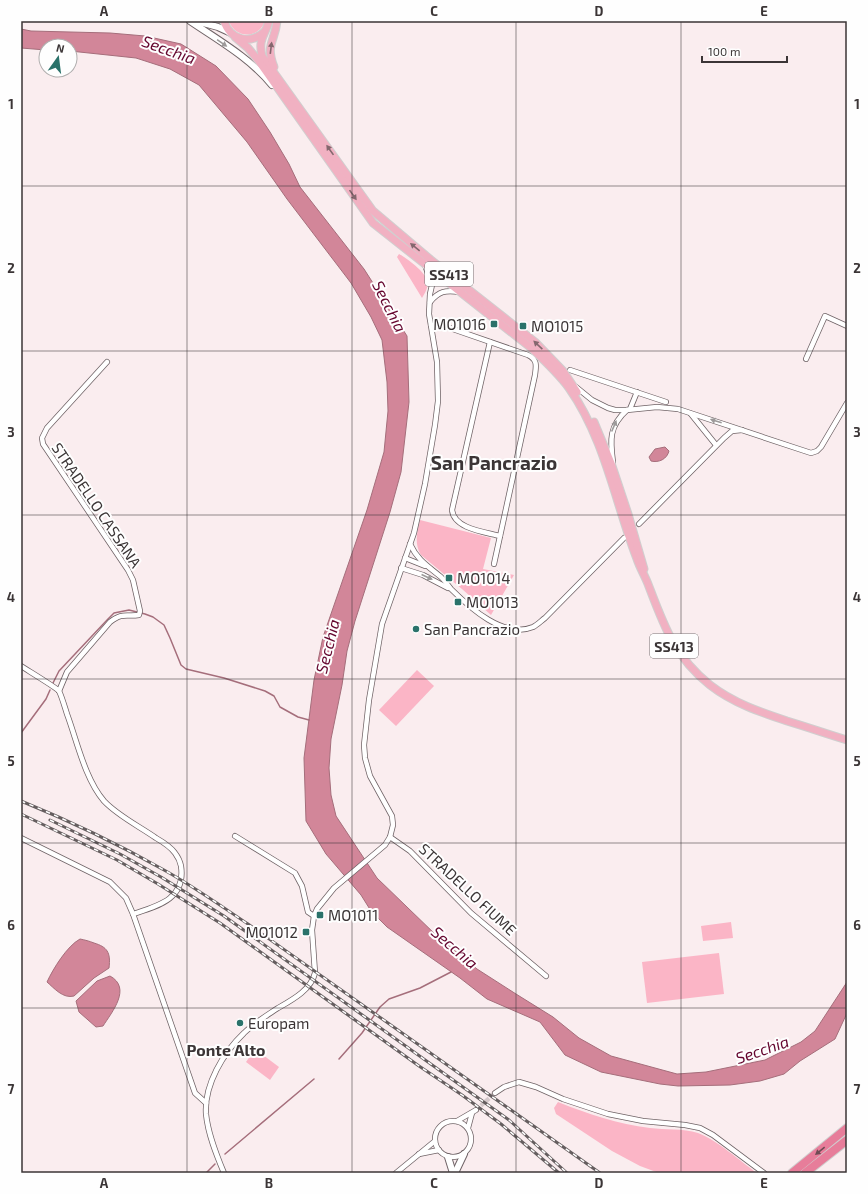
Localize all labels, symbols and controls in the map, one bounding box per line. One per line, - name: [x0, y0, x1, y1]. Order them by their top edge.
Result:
- text: A: [100, 3, 109, 19]
- text: B: [265, 3, 273, 19]
- text: C: [430, 3, 438, 19]
- text: D: [595, 3, 604, 19]
- text: E: [760, 3, 768, 19]
- water label: Secchia: [140, 31, 198, 67]
- north arrow: [38, 38, 78, 78]
- scale bar: [702, 38, 787, 64]
- one-way arrow: [216, 39, 228, 46]
- text: N: [55, 41, 66, 55]
- one-way arrow: [268, 42, 274, 54]
- text: 100 m: [708, 44, 740, 58]
- text: 1: [8, 96, 14, 112]
- text: 1: [854, 96, 860, 112]
- one-way arrow: [326, 144, 334, 155]
- one-way arrow: [349, 190, 357, 200]
- one-way arrow: [410, 242, 420, 251]
- text: 2: [7, 260, 15, 276]
- text: 2: [853, 260, 861, 276]
- road number: SS413: [425, 262, 473, 286]
- water label: Secchia: [369, 277, 411, 335]
- place label: MO1016: [433, 315, 486, 333]
- place label: MO1015: [531, 317, 583, 335]
- marker: MO1016: [489, 319, 499, 329]
- marker: MO1015: [518, 321, 528, 331]
- one-way arrow: [534, 341, 543, 350]
- one-way arrow: [710, 418, 722, 424]
- one-way arrow: [612, 419, 618, 431]
- text: 3: [7, 424, 15, 440]
- text: 3: [853, 424, 861, 440]
- street label: STRADELLO CASSANA: [49, 439, 146, 571]
- district label: San Pancrazio: [431, 451, 557, 474]
- place label: MO1014: [457, 569, 510, 587]
- marker: MO1014: [444, 573, 454, 583]
- one-way arrow: [421, 574, 433, 580]
- text: 4: [7, 589, 15, 605]
- text: 4: [853, 589, 861, 605]
- place label: MO1013: [466, 593, 519, 611]
- marker: MO1013: [453, 597, 463, 607]
- water label: Secchia: [311, 617, 343, 675]
- place label: San Pancrazio: [424, 620, 520, 638]
- marker: San Pancrazio: [411, 624, 421, 634]
- road number: SS413: [650, 634, 698, 658]
- text: 5: [7, 753, 15, 769]
- text: 5: [853, 753, 861, 769]
- street label: STRADELLO FIUME: [416, 839, 520, 939]
- place label: MO1011: [328, 906, 378, 924]
- marker: MO1011: [315, 910, 325, 920]
- text: 6: [7, 917, 15, 933]
- text: 6: [853, 917, 861, 933]
- water label: Secchia: [428, 922, 482, 972]
- place label: MO1012: [245, 923, 298, 941]
- marker: MO1012: [301, 927, 311, 937]
- place label: Europam: [248, 1014, 309, 1032]
- marker: Europam: [235, 1018, 245, 1028]
- water label: Secchia: [733, 1031, 791, 1067]
- district label: Ponte Alto: [186, 1040, 266, 1059]
- text: 7: [8, 1081, 15, 1097]
- text: 7: [854, 1081, 861, 1097]
- one-way arrow: [814, 1146, 825, 1155]
- text: A: [100, 1175, 109, 1191]
- text: B: [265, 1175, 273, 1191]
- text: C: [430, 1175, 438, 1191]
- text: D: [595, 1175, 604, 1191]
- text: E: [760, 1175, 768, 1191]

